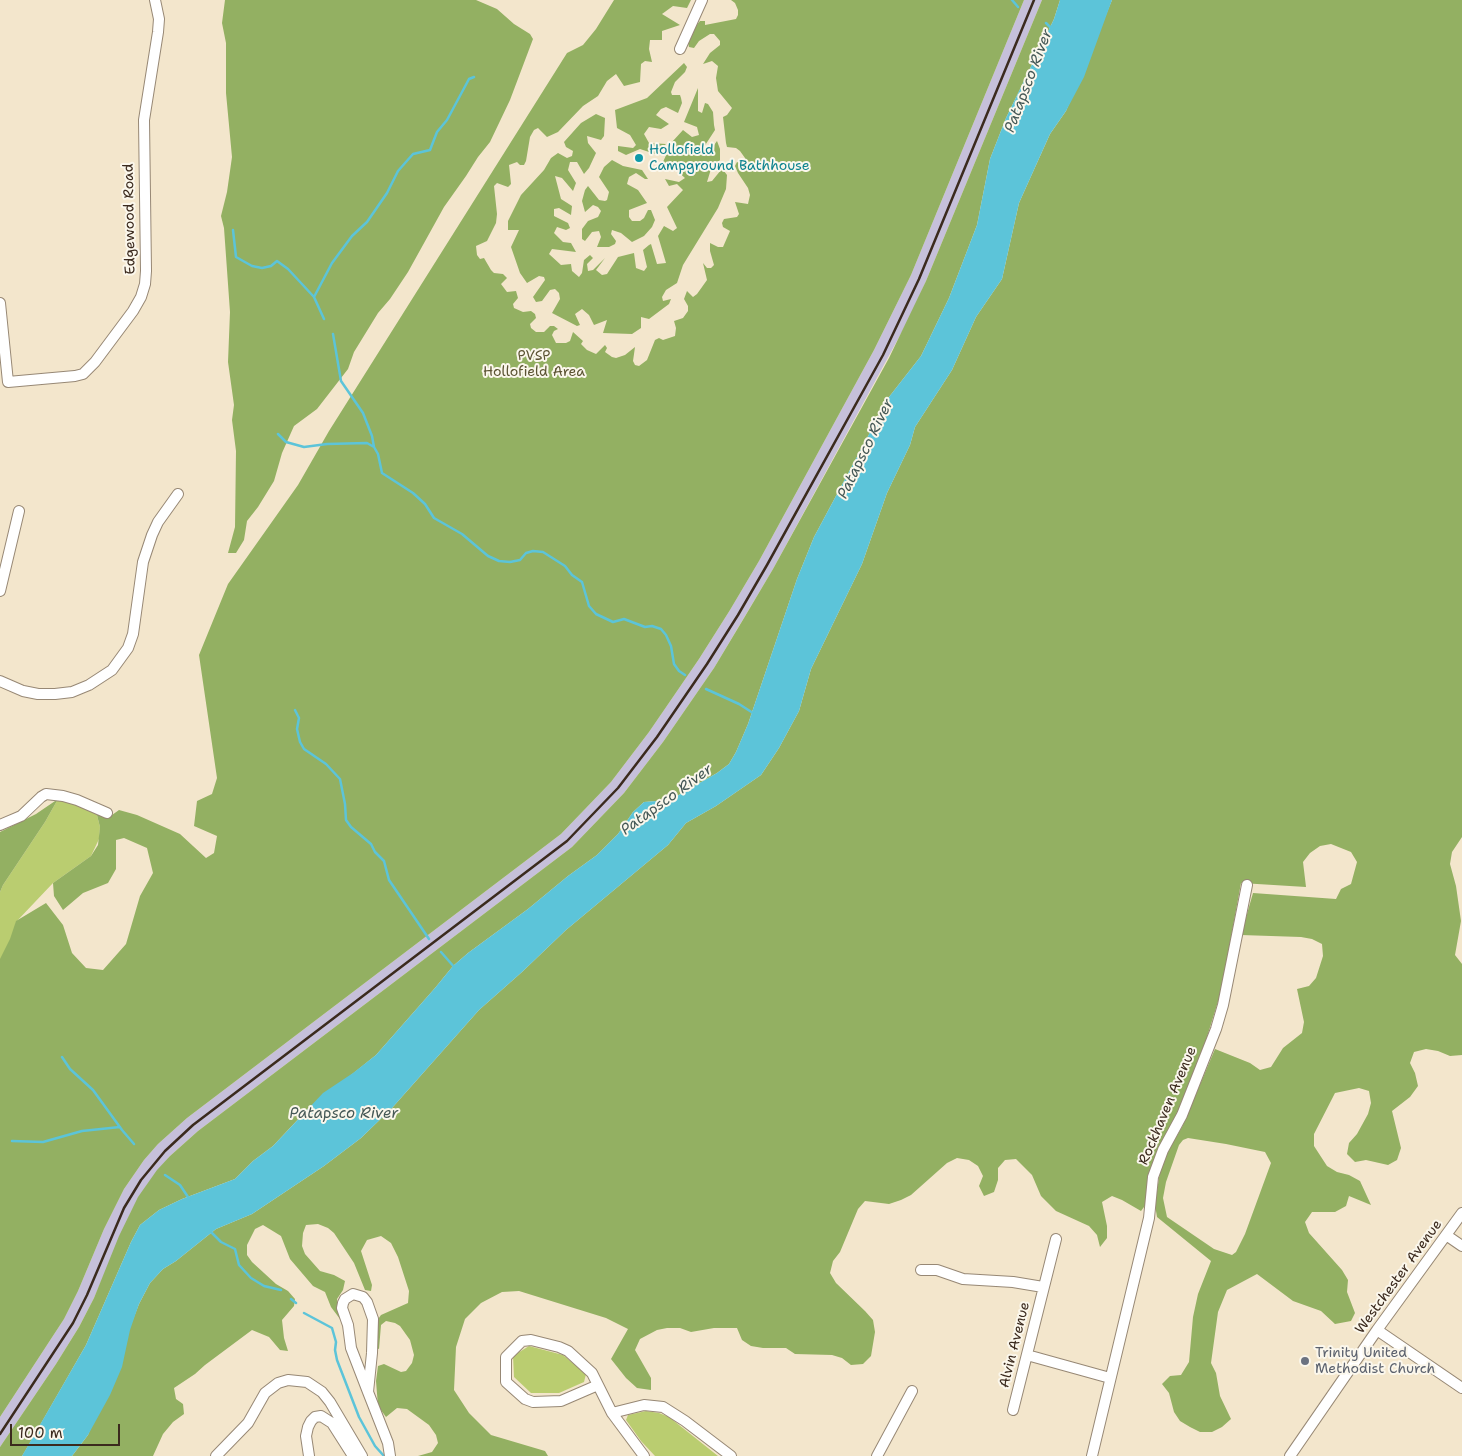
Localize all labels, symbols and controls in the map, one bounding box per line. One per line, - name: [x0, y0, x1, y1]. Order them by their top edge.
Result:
- water label: Patapsco River: [1001, 27, 1057, 135]
- place label: Hollofield Campground Bathhouse: [649, 142, 810, 174]
- marker: Hollofield Campground Bathhouse: [633, 152, 645, 164]
- street label: Edgewood Road: [121, 163, 139, 275]
- park label: PVSP Hollofield Area: [483, 348, 585, 381]
- water label: Patapsco River: [834, 396, 898, 502]
- water label: Patapsco River: [618, 761, 716, 839]
- street label: Rockhaven Avenue: [1135, 1044, 1201, 1168]
- water label: Patapsco River: [290, 1105, 398, 1123]
- street label: Westchester Avenue: [1352, 1217, 1446, 1337]
- street label: Alvin Avenue: [996, 1300, 1034, 1390]
- place label: Trinity United Methodist Church: [1315, 1345, 1435, 1378]
- marker: Trinity United Methodist Church: [1299, 1355, 1311, 1367]
- scale bar: [12, 1414, 122, 1446]
- text: 100 m: [18, 1423, 63, 1443]

